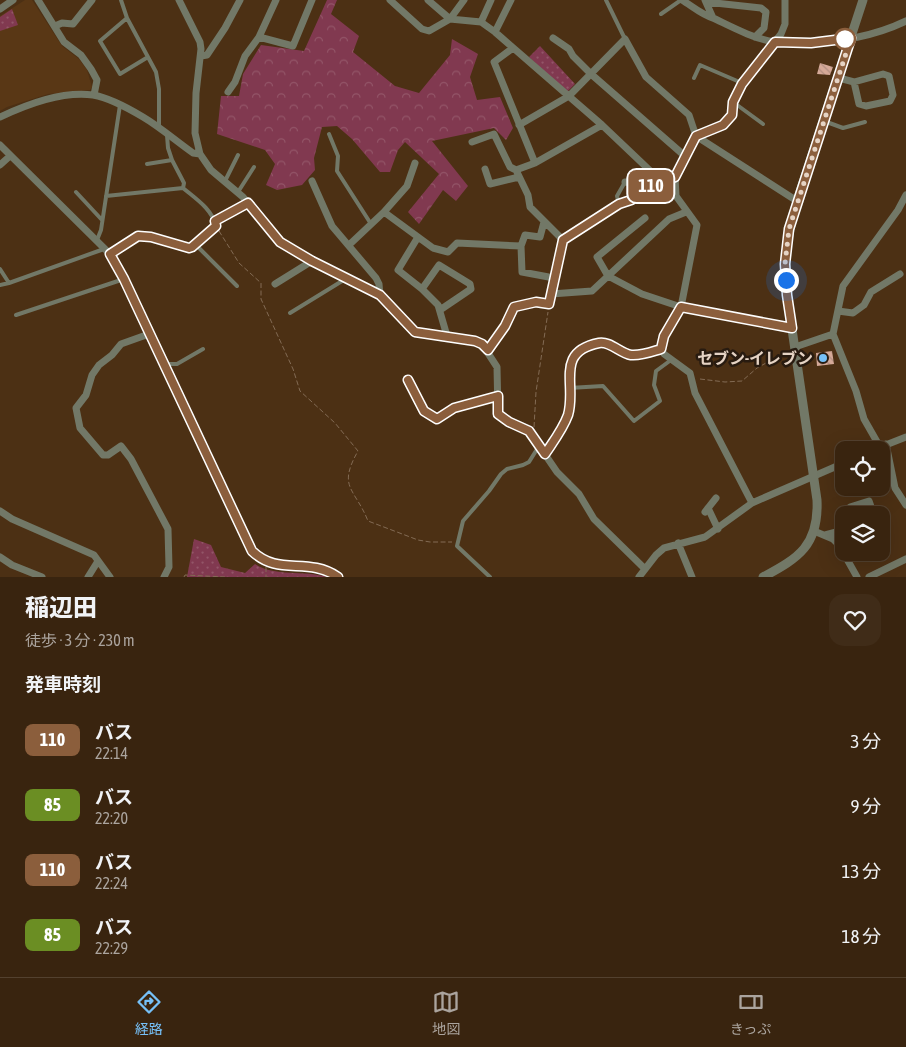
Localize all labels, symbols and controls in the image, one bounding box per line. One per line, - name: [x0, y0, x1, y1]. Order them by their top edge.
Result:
- unlabelled marker: [834, 28, 856, 50]
- line badge: 110: [622, 170, 680, 202]
- text: 110: [638, 175, 664, 196]
- your location: [774, 268, 799, 293]
- place label: セブン-イレブン: [697, 349, 813, 367]
- marker: セブン-イレブン: [817, 352, 829, 364]
- map controls: [835, 441, 890, 561]
- button: locate: [835, 441, 890, 496]
- button: layers: [835, 506, 890, 561]
- text: 稲辺田: [25, 594, 97, 621]
- button: heart: [829, 594, 881, 646]
- text: 徒歩 · 3 分 · 230 m: [25, 631, 135, 649]
- text: 発車時刻: [25, 673, 101, 695]
- text: バス: [95, 721, 133, 743]
- text: 110: [40, 729, 65, 750]
- text: 3 分: [850, 730, 881, 752]
- text: 22:14: [95, 744, 128, 762]
- text: バス: [95, 786, 133, 808]
- text: 85: [44, 794, 61, 815]
- text: 9 分: [850, 795, 881, 817]
- text: 22:20: [95, 809, 128, 827]
- text: バス: [95, 851, 133, 873]
- text: 110: [40, 859, 65, 880]
- text: 13 分: [842, 860, 881, 882]
- text: 22:24: [95, 874, 128, 892]
- text: バス: [95, 916, 133, 938]
- text: 85: [44, 924, 61, 945]
- text: 18 分: [842, 925, 881, 947]
- text: 22:29: [95, 939, 128, 957]
- tab: 経路: [135, 988, 163, 1038]
- tab: 地図: [432, 988, 460, 1038]
- tab: きっぷ: [730, 988, 771, 1038]

